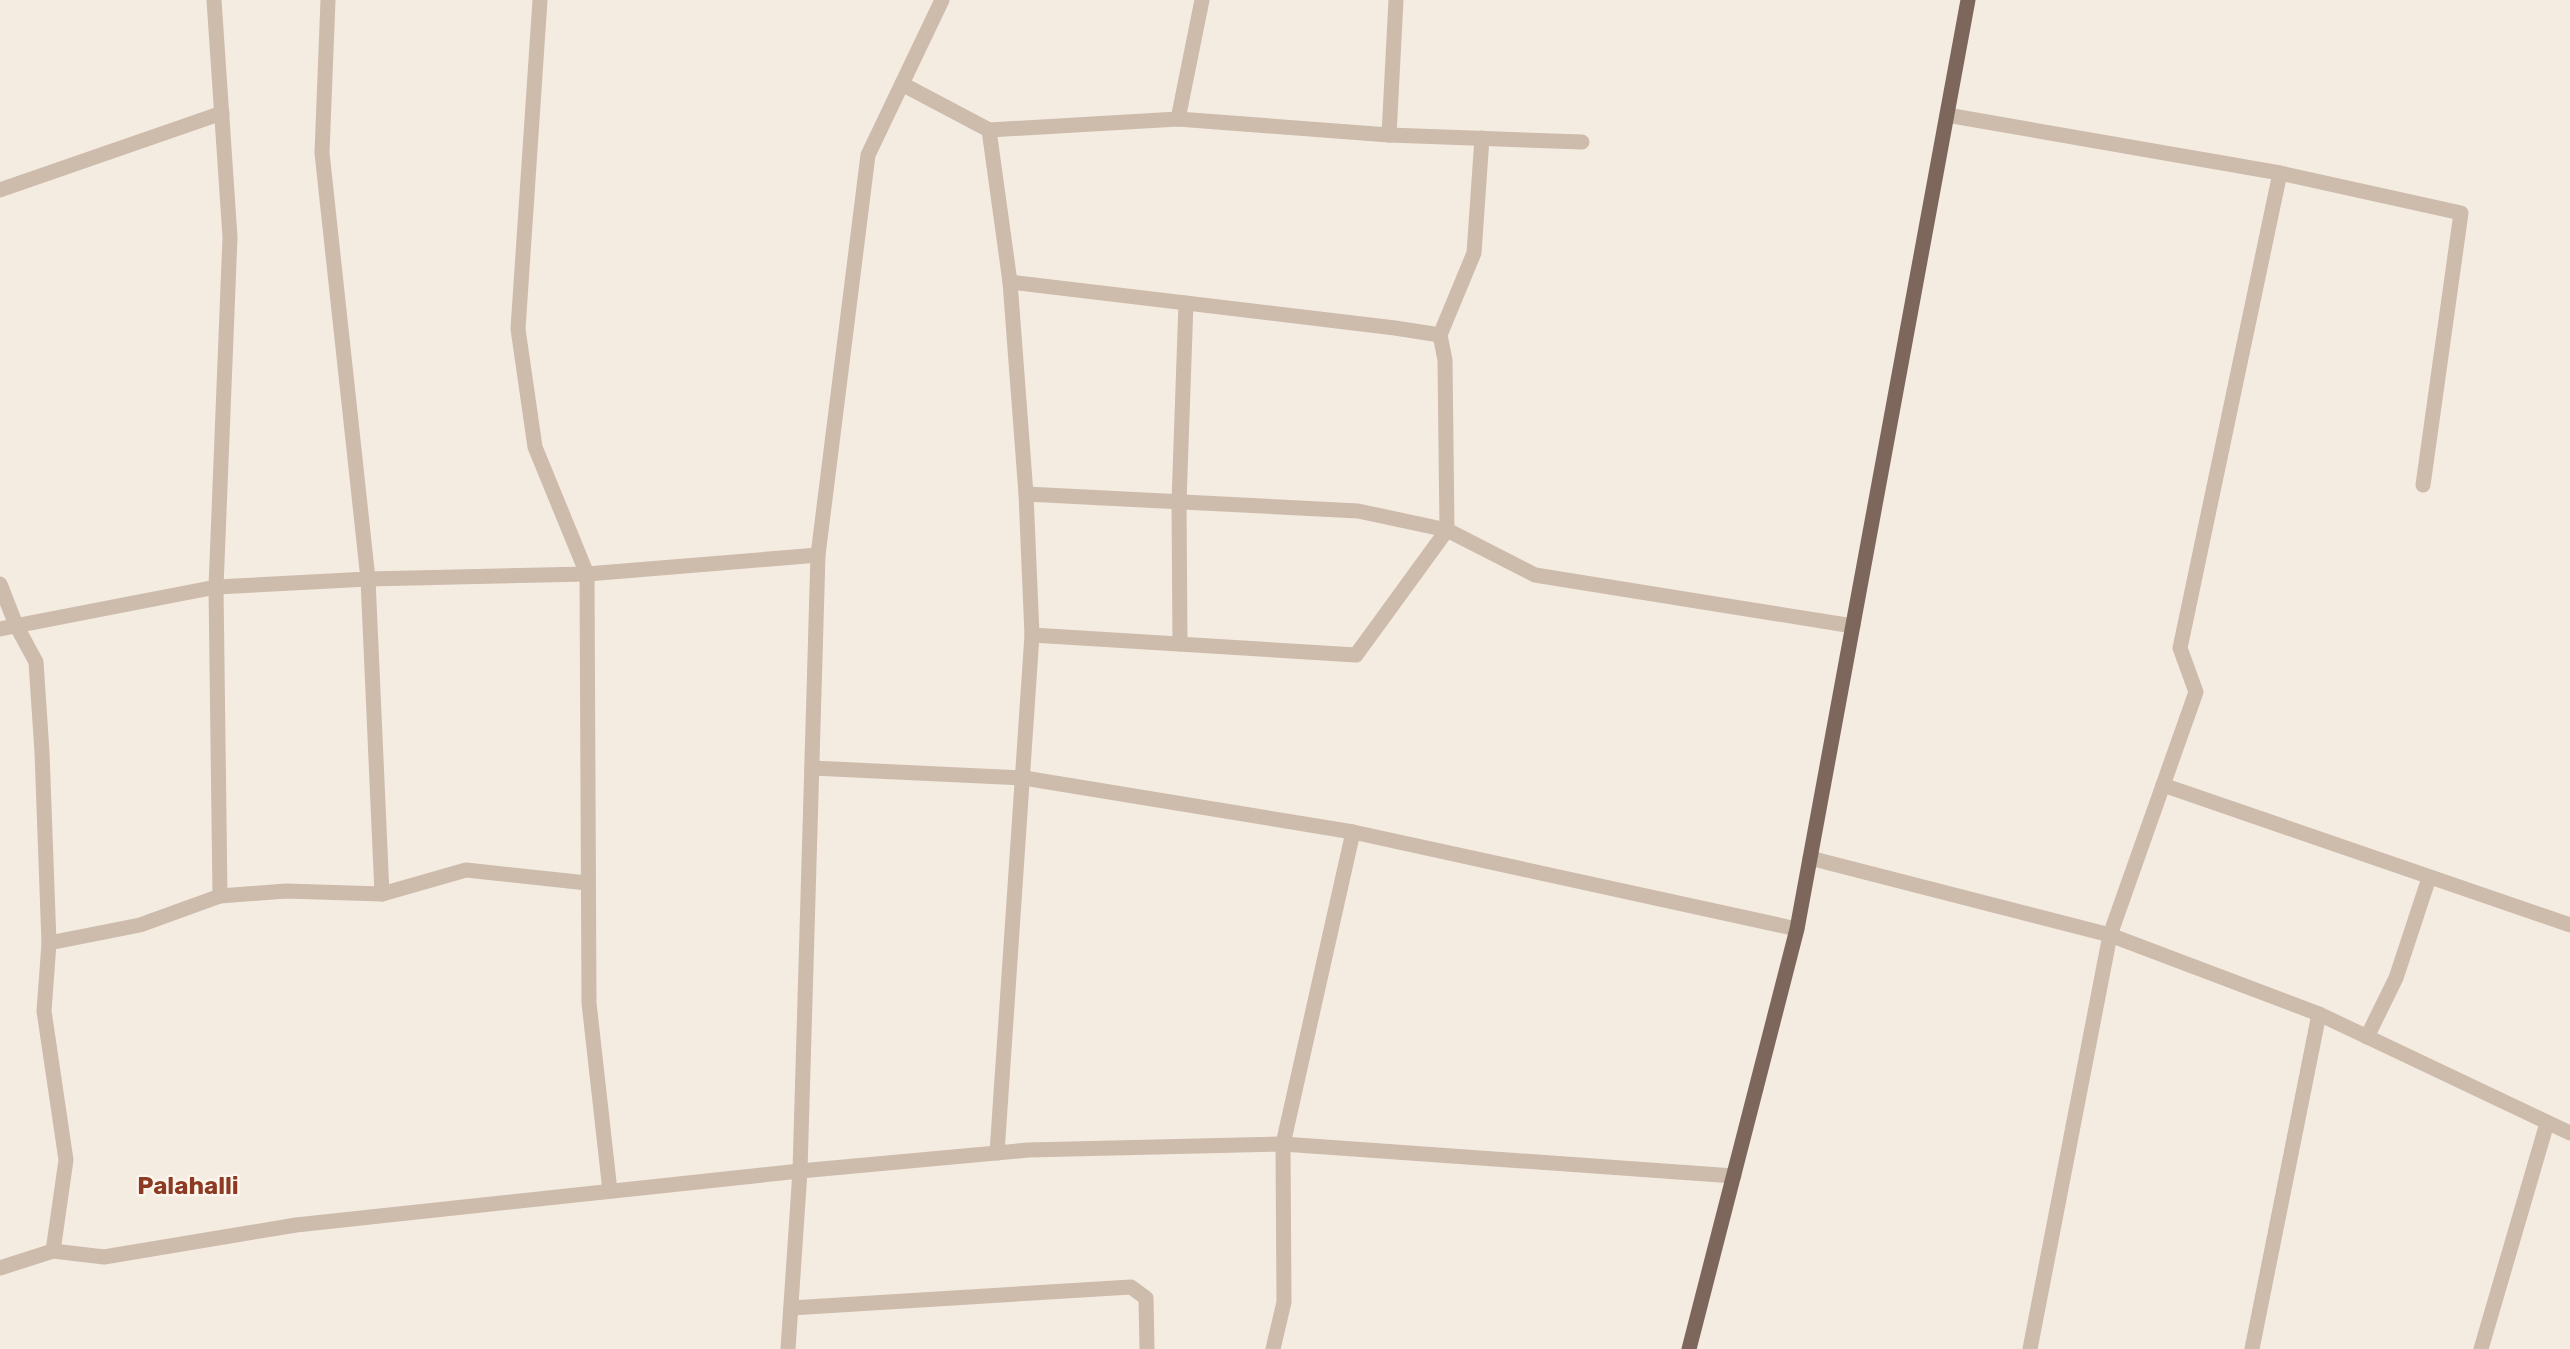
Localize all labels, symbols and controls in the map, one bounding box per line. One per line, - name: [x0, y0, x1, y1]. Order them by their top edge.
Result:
- district label: Palahalli: [137, 1172, 239, 1200]

